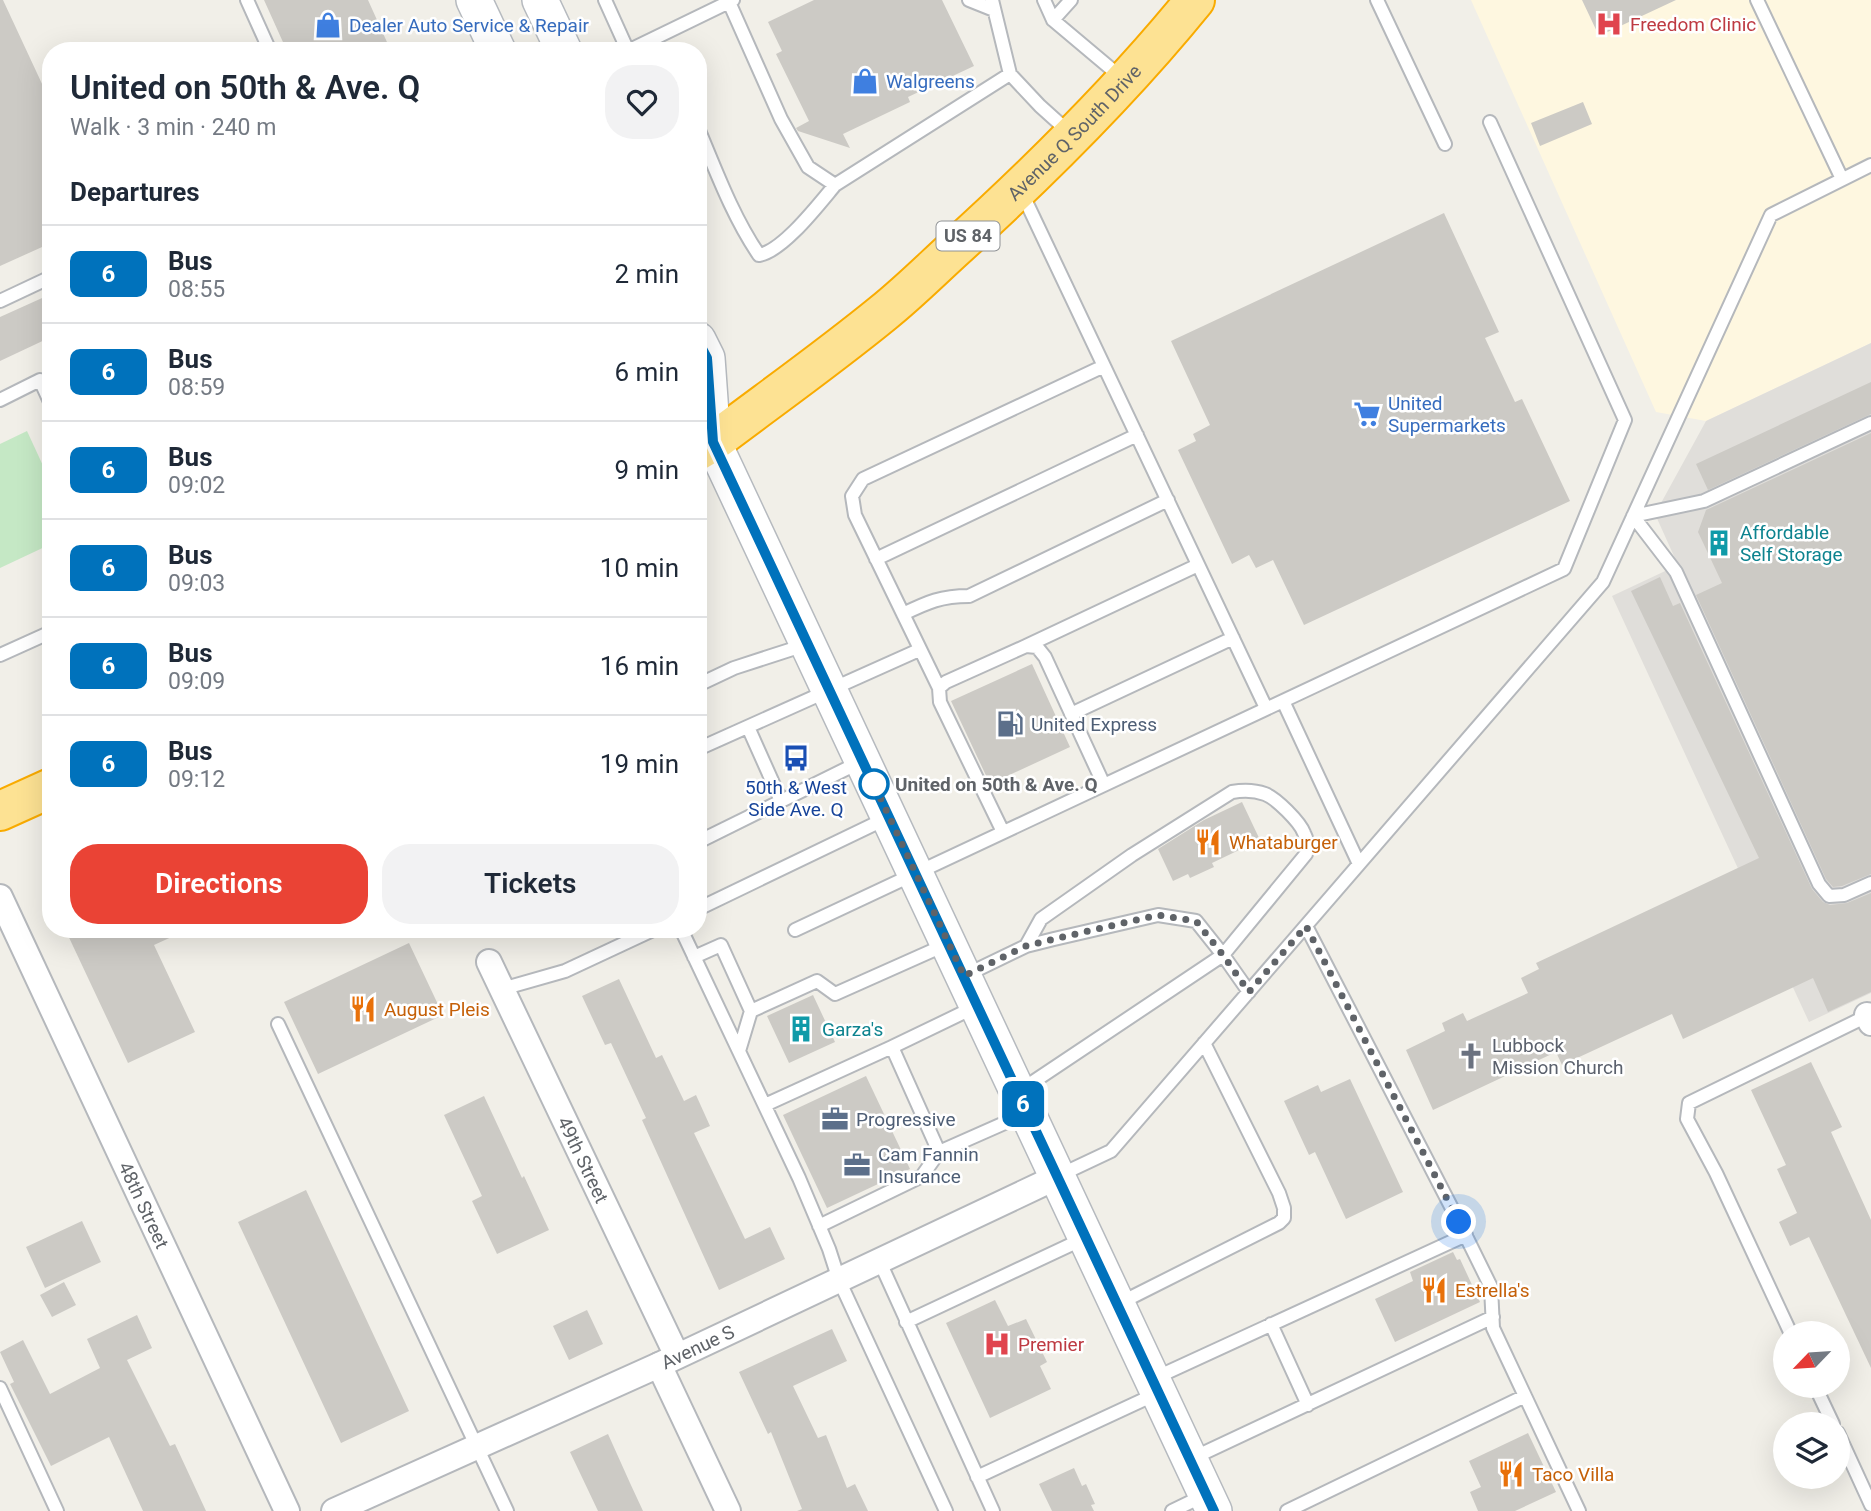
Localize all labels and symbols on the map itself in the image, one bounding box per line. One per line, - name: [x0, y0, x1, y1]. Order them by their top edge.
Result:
- hospital icon: Freedom Clinic: [1594, 9, 1624, 39]
- shop icon: Dealer Auto Service & Repair: [313, 10, 343, 40]
- place label: Freedom Clinic: [1630, 13, 1756, 36]
- place label: Dealer Auto Service & Repair: [349, 14, 590, 37]
- street label: Avenue Q South Drive: [1003, 60, 1146, 206]
- shop icon: Walgreens: [850, 66, 880, 96]
- place label: Walgreens: [886, 70, 975, 93]
- road number: US 84: [936, 222, 1000, 250]
- place label: United Supermarkets: [1388, 392, 1506, 437]
- supermarket icon: United Supermarkets: [1352, 399, 1382, 429]
- place label: Affordable Self Storage: [1740, 521, 1843, 566]
- building icon: Affordable Self Storage: [1704, 528, 1734, 558]
- fuel station icon: United Express: [995, 709, 1025, 739]
- place label: United Express: [1031, 713, 1157, 736]
- bus stop icon: 50th & West Side Ave. Q: [781, 743, 811, 773]
- marker: United on 50th & Ave. Q: [859, 769, 889, 799]
- place label: United on 50th & Ave. Q: [895, 773, 1098, 796]
- place label: 50th & West Side Ave. Q: [745, 776, 847, 821]
- restaurant icon: Whataburger: [1193, 827, 1223, 857]
- place label: Whataburger: [1229, 831, 1338, 854]
- restaurant icon: August Pleis: [348, 994, 378, 1024]
- place label: August Pleis: [384, 998, 490, 1021]
- building icon: Garza's: [786, 1014, 816, 1044]
- place label: Garza's: [822, 1018, 883, 1041]
- place label: Lubbock Mission Church: [1492, 1034, 1623, 1079]
- church icon: Lubbock Mission Church: [1456, 1041, 1486, 1071]
- line badge: 6: [1000, 1081, 1046, 1127]
- office icon: Progressive: [820, 1104, 850, 1134]
- place label: Progressive: [856, 1108, 955, 1131]
- street label: 49th Street: [552, 1113, 613, 1207]
- place label: Cam Fannin Insurance: [878, 1143, 979, 1188]
- office icon: Cam Fannin Insurance: [842, 1150, 872, 1180]
- street label: 48th Street: [113, 1158, 174, 1252]
- your location: [1441, 1204, 1476, 1239]
- restaurant icon: Estrella's: [1419, 1275, 1449, 1305]
- place label: Estrella's: [1455, 1279, 1530, 1302]
- street label: Avenue S: [658, 1320, 738, 1374]
- north arrow: [1773, 1321, 1850, 1398]
- hospital icon: Premier: [982, 1329, 1012, 1359]
- place label: Premier: [1018, 1333, 1085, 1356]
- restaurant icon: Taco Villa: [1496, 1459, 1526, 1489]
- place label: Taco Villa: [1532, 1463, 1614, 1486]

